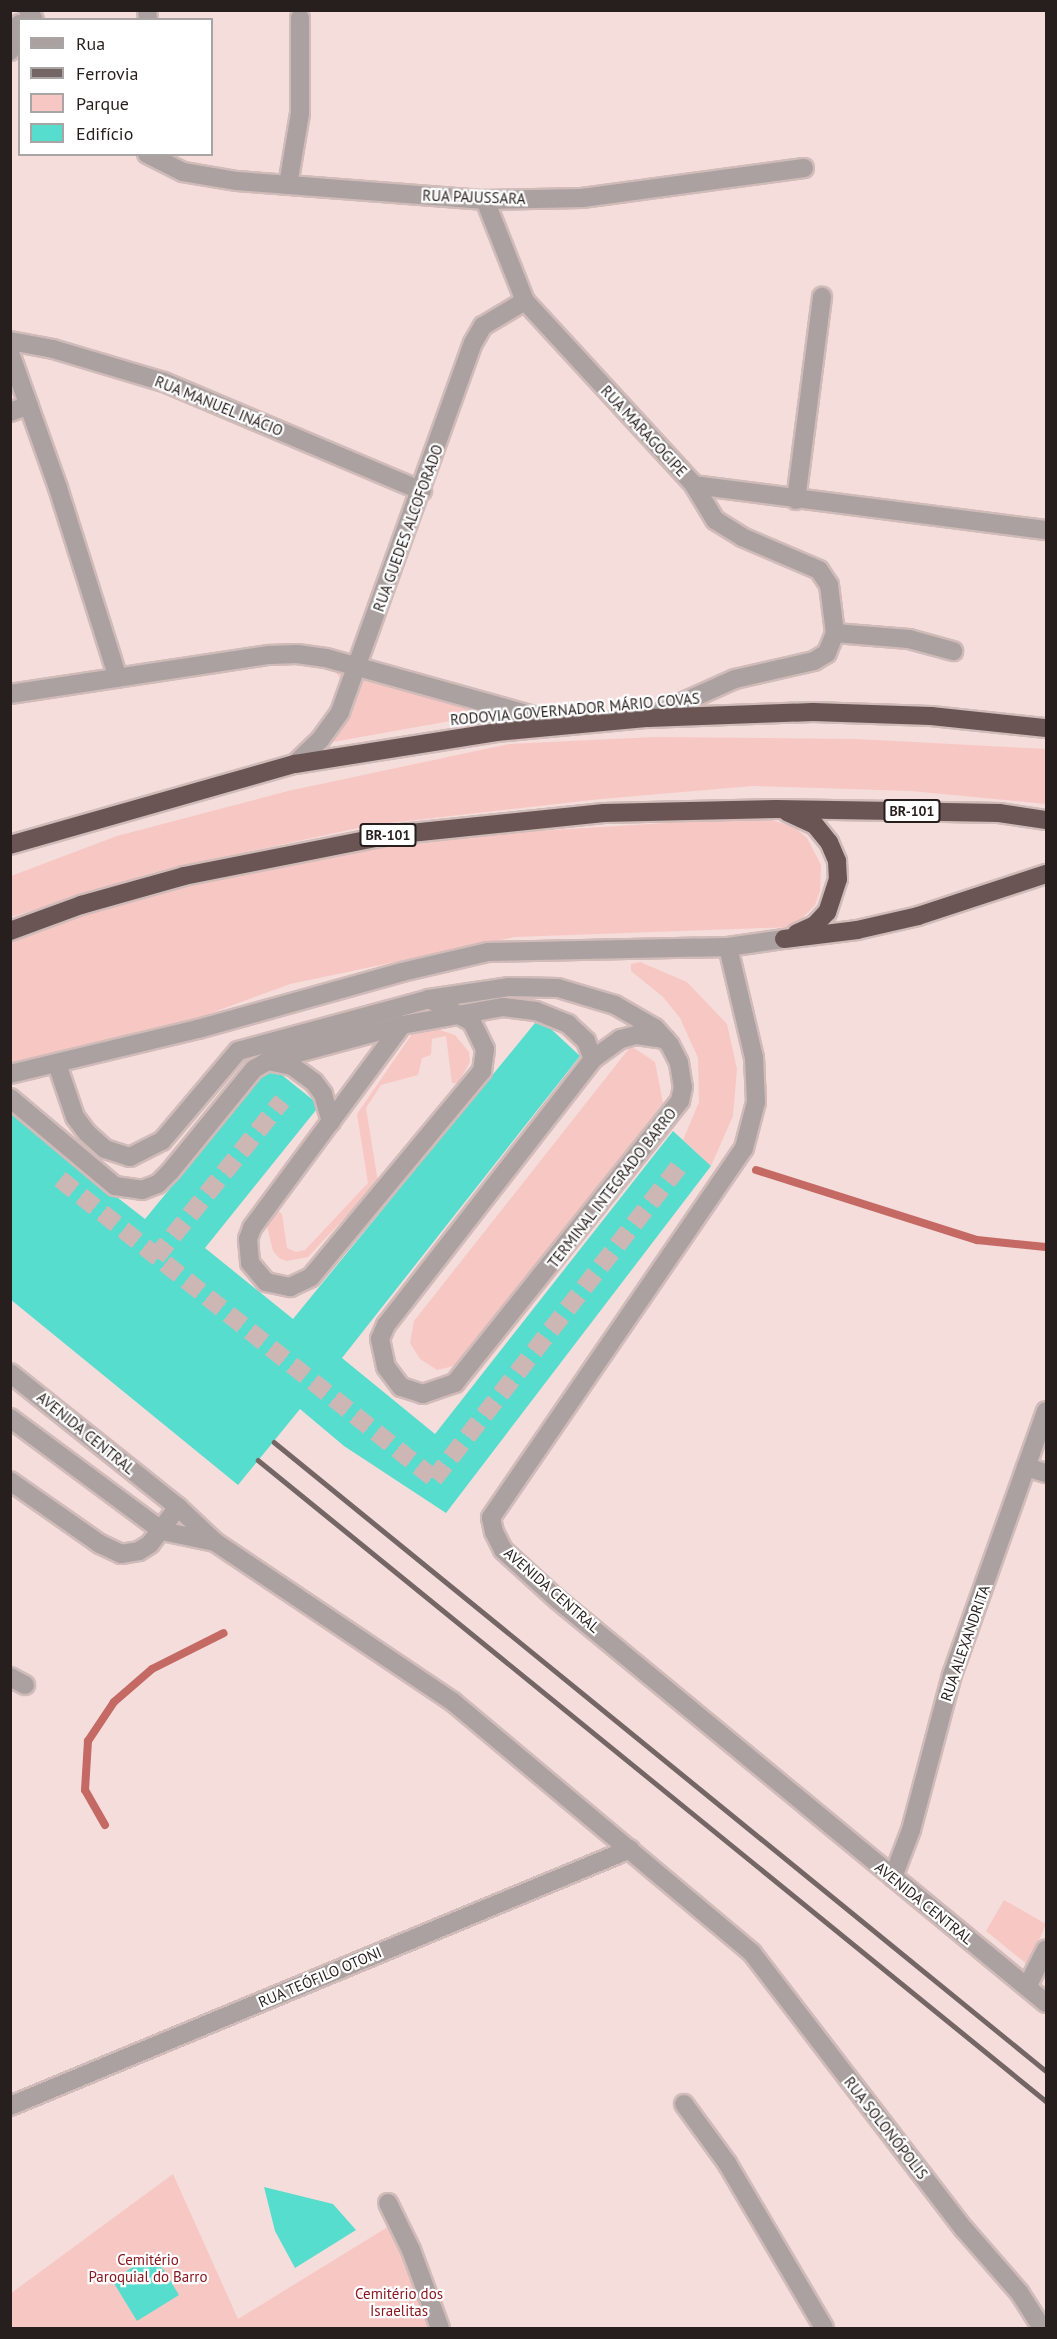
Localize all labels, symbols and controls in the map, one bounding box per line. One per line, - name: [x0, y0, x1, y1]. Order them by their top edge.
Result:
- legend: [18, 18, 213, 156]
- text: Rua: [76, 32, 105, 55]
- text: Ferrovia: [76, 62, 139, 85]
- text: Parque: [76, 92, 129, 115]
- text: Edifício: [76, 122, 133, 145]
- street label: RUA PAJUSSARA: [422, 186, 526, 208]
- street label: RUA MANUEL INÁCIO: [152, 372, 286, 440]
- street label: RUA MARAGOGIPE: [597, 382, 691, 480]
- street label: RUA GUEDES ALCOFORADO: [369, 441, 447, 615]
- street label: RODOVIA GOVERNADOR MÁRIO COVAS: [449, 689, 701, 729]
- road number: BR-101: [884, 800, 940, 822]
- road number: BR-101: [360, 824, 416, 846]
- street label: TERMINAL INTEGRADO BARRO: [544, 1104, 680, 1272]
- street label: AVENIDA CENTRAL: [33, 1388, 139, 1478]
- street label: AVENIDA CENTRAL: [500, 1543, 604, 1637]
- street label: RUA ALEXANDRITA: [936, 1582, 994, 1704]
- street label: AVENIDA CENTRAL: [871, 1858, 977, 1948]
- street label: RUA TEÓFILO OTONI: [255, 1943, 385, 2011]
- street label: RUA SOLONÓPOLIS: [840, 2073, 932, 2183]
- park label: Cemitério Paroquial do Barro: [89, 2250, 207, 2285]
- park label: Cemitério dos Israelitas: [355, 2284, 443, 2319]

